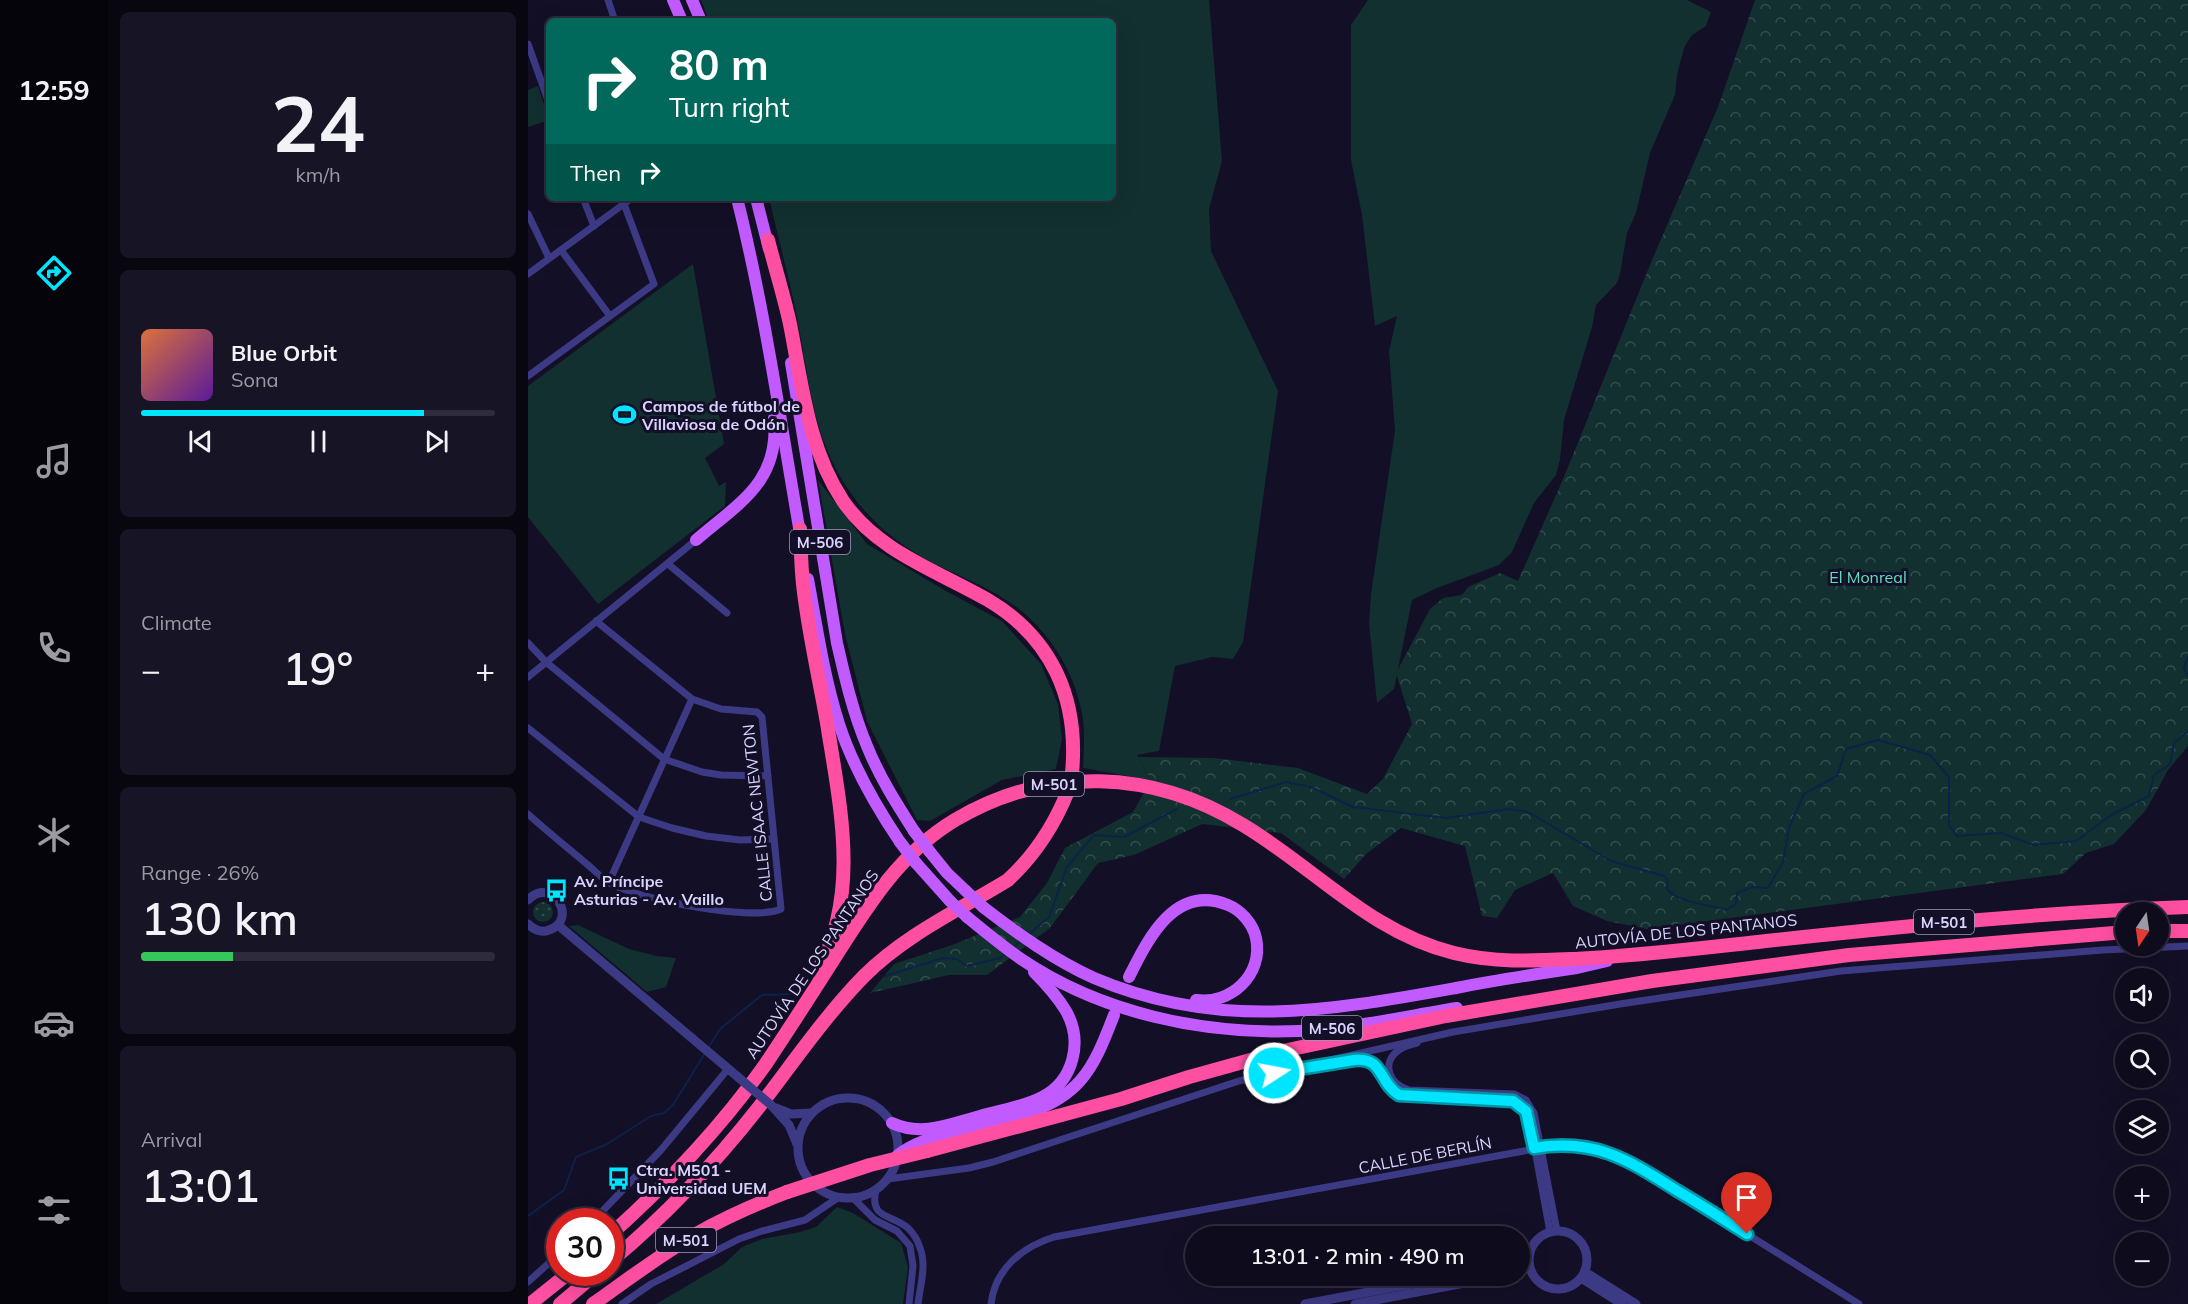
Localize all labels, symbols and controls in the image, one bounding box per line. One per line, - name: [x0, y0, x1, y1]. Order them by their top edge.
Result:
- text: 80 m: [669, 38, 769, 91]
- icon: right: [570, 42, 648, 120]
- text: 12:59: [18, 73, 90, 107]
- text: 24: [271, 74, 365, 172]
- text: Turn right: [669, 90, 789, 124]
- icon: right: [633, 156, 666, 189]
- text: Then: [570, 159, 621, 187]
- text: km/h: [295, 162, 341, 187]
- icon: directions: [33, 252, 75, 294]
- text: Blue Orbit: [231, 339, 337, 367]
- text: Sona: [231, 367, 279, 392]
- place label: Campos de fútbol de Villaviosa de Odón: [641, 396, 800, 434]
- sports icon: Campos de fútbol de Villaviosa de Odón: [611, 402, 637, 428]
- icon: previous: [184, 425, 217, 458]
- icon: pause: [302, 425, 335, 458]
- icon: next: [420, 425, 453, 458]
- icon: music: [33, 440, 75, 482]
- road number: M-506: [790, 530, 850, 554]
- park label: El Monreal: [1829, 567, 1907, 587]
- text: Climate: [141, 610, 212, 635]
- icon: phone: [33, 627, 75, 669]
- text: 19°: [283, 640, 353, 696]
- text: −: [141, 649, 161, 690]
- text: +: [475, 649, 495, 690]
- street label: CALLE ISAAC NEWTON: [738, 723, 776, 903]
- road number: M-501: [1024, 772, 1084, 796]
- icon: climate: [33, 814, 75, 856]
- text: Range · 26%: [141, 860, 259, 885]
- street label: AUTOVÍA DE LOS PANTANOS: [741, 866, 883, 1062]
- place label: Av. Príncipe Asturias - Av. Vaillo: [574, 871, 724, 909]
- bus stop icon: Av. Príncipe Asturias - Av. Vaillo: [543, 877, 569, 903]
- text: 130 km: [141, 890, 298, 946]
- north arrow: [2115, 902, 2169, 956]
- map controls: [2115, 902, 2169, 1286]
- street label: AUTOVÍA DE LOS PANTANOS: [1574, 909, 1798, 953]
- road number: M-501: [1914, 910, 1974, 934]
- button: sound: [2115, 968, 2169, 1022]
- icon: car: [33, 1002, 75, 1044]
- road number: M-506: [1302, 1016, 1362, 1040]
- button: search: [2115, 1034, 2169, 1088]
- position arrow: [1242, 1041, 1306, 1105]
- button: layers: [2115, 1100, 2169, 1154]
- text: Arrival: [141, 1127, 202, 1152]
- street label: CALLE DE BERLÍN: [1357, 1132, 1493, 1178]
- text: 13:01: [141, 1157, 260, 1213]
- place label: Ctra. M501 - Universidad UEM: [636, 1160, 767, 1198]
- bus stop icon: Ctra. M501 - Universidad UEM: [605, 1166, 631, 1192]
- button: +: [2115, 1166, 2169, 1220]
- pin: [1721, 1172, 1772, 1234]
- icon: arrive: [1730, 1181, 1763, 1214]
- icon: filters: [33, 1189, 75, 1231]
- speed limit sign: 30: [546, 1208, 624, 1286]
- road number: M-501: [656, 1228, 716, 1252]
- button: −: [2115, 1232, 2169, 1286]
- text: 13:01 · 2 min · 490 m: [1250, 1242, 1465, 1270]

